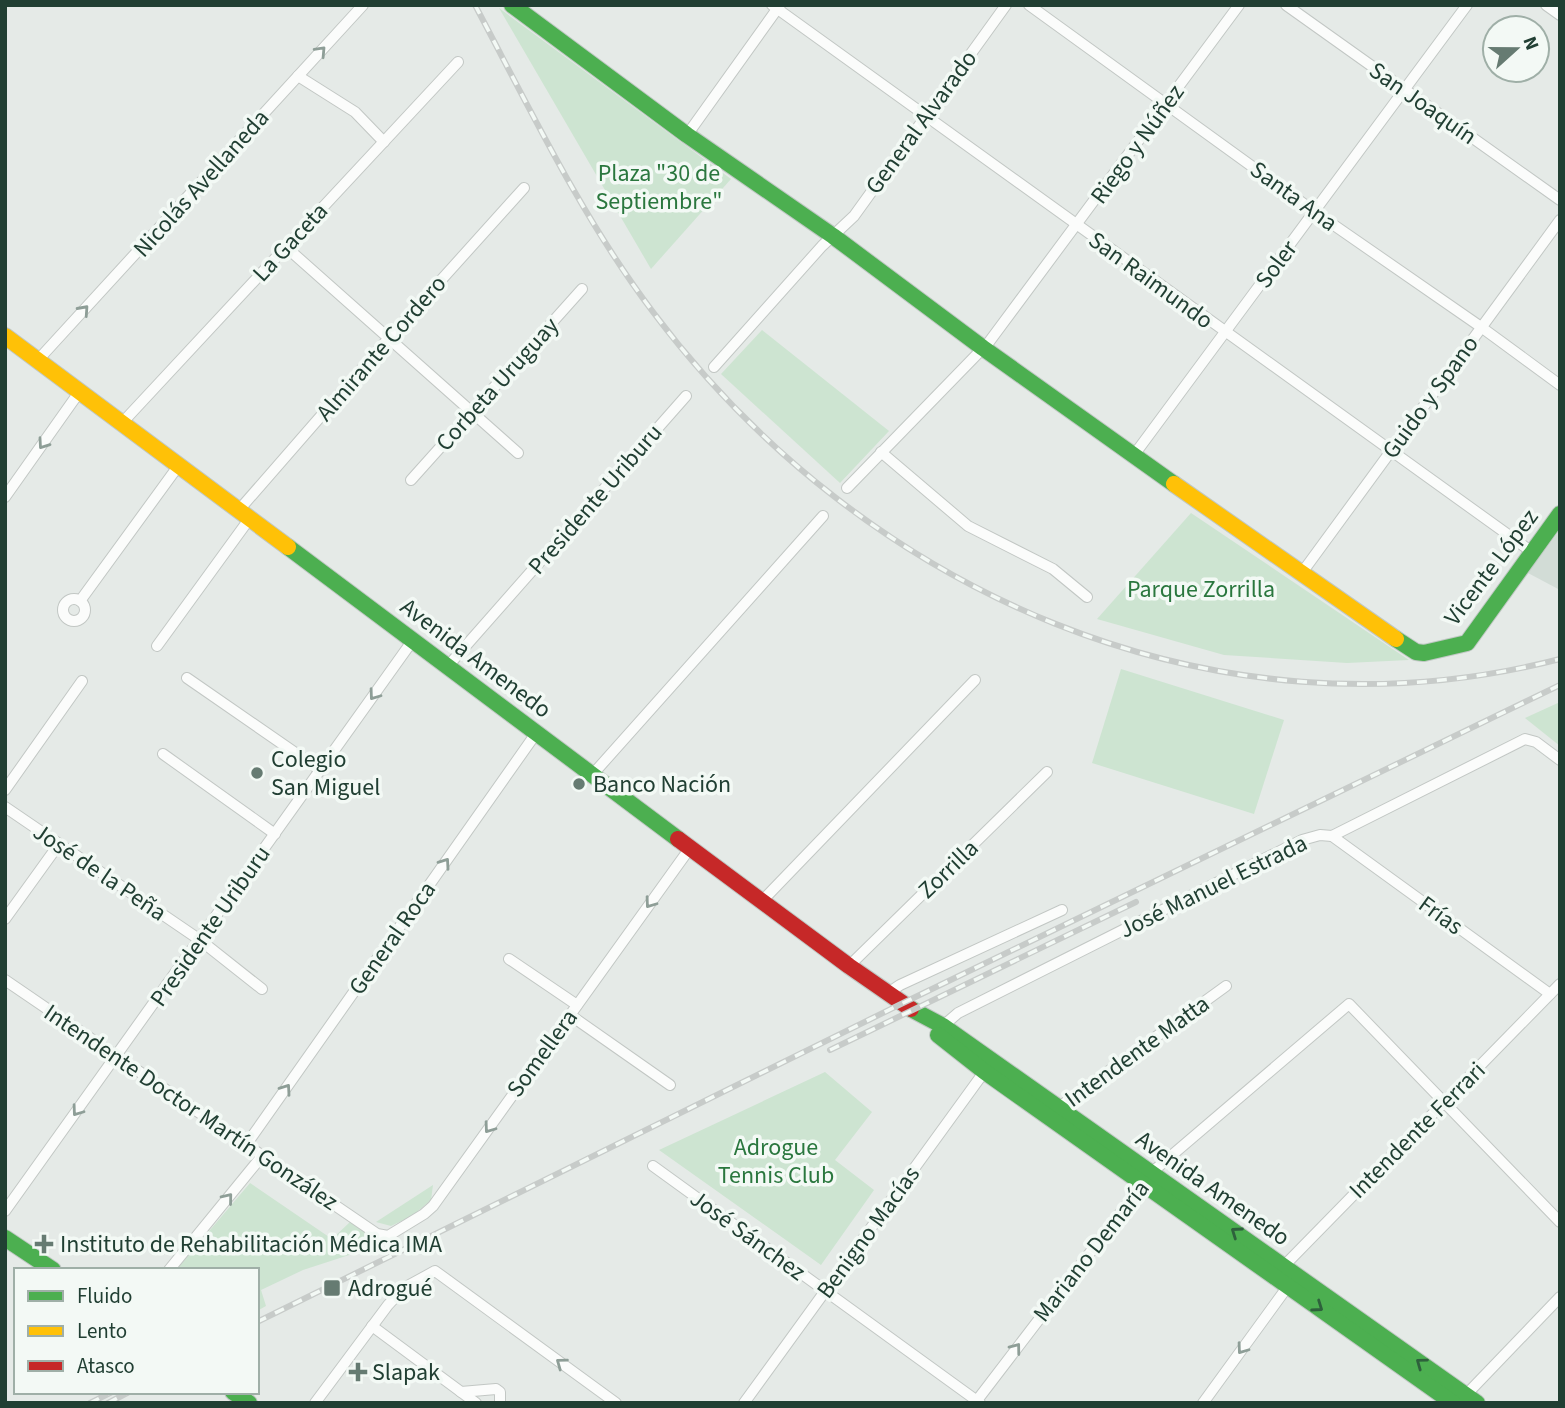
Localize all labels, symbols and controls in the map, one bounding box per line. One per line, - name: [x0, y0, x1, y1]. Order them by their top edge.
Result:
- north arrow: [1481, 14, 1551, 84]
- text: N: [1516, 33, 1545, 54]
- street label: General Alvarado: [857, 43, 986, 202]
- one-way arrow: [312, 46, 325, 59]
- street label: San Joaquín: [1362, 53, 1484, 153]
- street label: Riego y Núñez: [1082, 77, 1193, 211]
- street label: Nicolás Avellaneda: [125, 102, 277, 265]
- street label: Santa Ana: [1243, 153, 1345, 240]
- park label: Plaza "30 de Septiembre": [596, 156, 722, 219]
- street label: La Gaceta: [244, 195, 336, 290]
- street label: San Raimundo: [1081, 223, 1220, 338]
- street label: Soler: [1247, 232, 1306, 296]
- street label: Almirante Cordero: [308, 268, 455, 429]
- one-way arrow: [76, 305, 89, 318]
- street label: Corbeta Uruguay: [428, 310, 567, 459]
- street label: Guido y Spano: [1374, 328, 1487, 466]
- street label: Presidente Uriburu: [520, 416, 671, 582]
- one-way arrow: [39, 436, 51, 449]
- street label: Vicente López: [1436, 502, 1547, 633]
- park label: Parque Zorrilla: [1127, 572, 1275, 607]
- street label: Avenida Amenedo: [393, 590, 559, 727]
- one-way arrow: [369, 687, 382, 700]
- place label: Colegio San Miguel: [271, 742, 380, 805]
- marker: Colegio San Miguel: [249, 765, 265, 781]
- place label: Banco Nación: [593, 767, 731, 802]
- marker: Banco Nación: [571, 776, 587, 792]
- street label: José de la Peña: [26, 815, 174, 930]
- street label: José Manuel Estrada: [1113, 826, 1313, 947]
- street label: Zorrilla: [910, 832, 987, 907]
- street label: Presidente Uriburu: [142, 839, 279, 1014]
- one-way arrow: [437, 858, 449, 871]
- street label: General Roca: [340, 874, 445, 1002]
- street label: Frías: [1411, 887, 1470, 944]
- one-way arrow: [646, 895, 658, 908]
- street label: Intendente Matta: [1058, 987, 1217, 1116]
- street label: Intendente Doctor Martín González: [37, 996, 345, 1219]
- street label: Somellera: [498, 1002, 586, 1105]
- street label: Intendente Ferrari: [1341, 1054, 1494, 1207]
- one-way arrow: [278, 1084, 290, 1097]
- one-way arrow: [73, 1103, 85, 1116]
- one-way arrow: [485, 1120, 497, 1133]
- street label: Avenida Amenedo: [1128, 1122, 1297, 1255]
- park label: Adrogue Tennis Club: [718, 1130, 834, 1193]
- street label: Benigno Macías: [808, 1159, 929, 1306]
- street label: Mariano Demaría: [1025, 1173, 1158, 1330]
- street label: José Sánchez: [683, 1181, 813, 1289]
- one-way arrow: [220, 1193, 232, 1206]
- place label: Instituto de Rehabilitación Médica IMA: [60, 1227, 442, 1262]
- one-way arrow: [1231, 1228, 1244, 1240]
- marker: Instituto de Rehabilitación Médica IMA: [34, 1234, 54, 1254]
- legend: [14, 1268, 259, 1394]
- place label: Adrogué: [348, 1271, 433, 1306]
- marker: Adrogué: [322, 1278, 342, 1298]
- text: Fluido: [77, 1281, 132, 1311]
- one-way arrow: [1310, 1299, 1323, 1311]
- text: Lento: [77, 1316, 127, 1346]
- one-way arrow: [1238, 1341, 1251, 1354]
- one-way arrow: [1007, 1344, 1020, 1356]
- text: Atasco: [77, 1351, 135, 1381]
- place label: Slapak: [372, 1355, 440, 1390]
- one-way arrow: [556, 1358, 568, 1371]
- one-way arrow: [1417, 1359, 1429, 1371]
- marker: Slapak: [350, 1364, 366, 1380]

